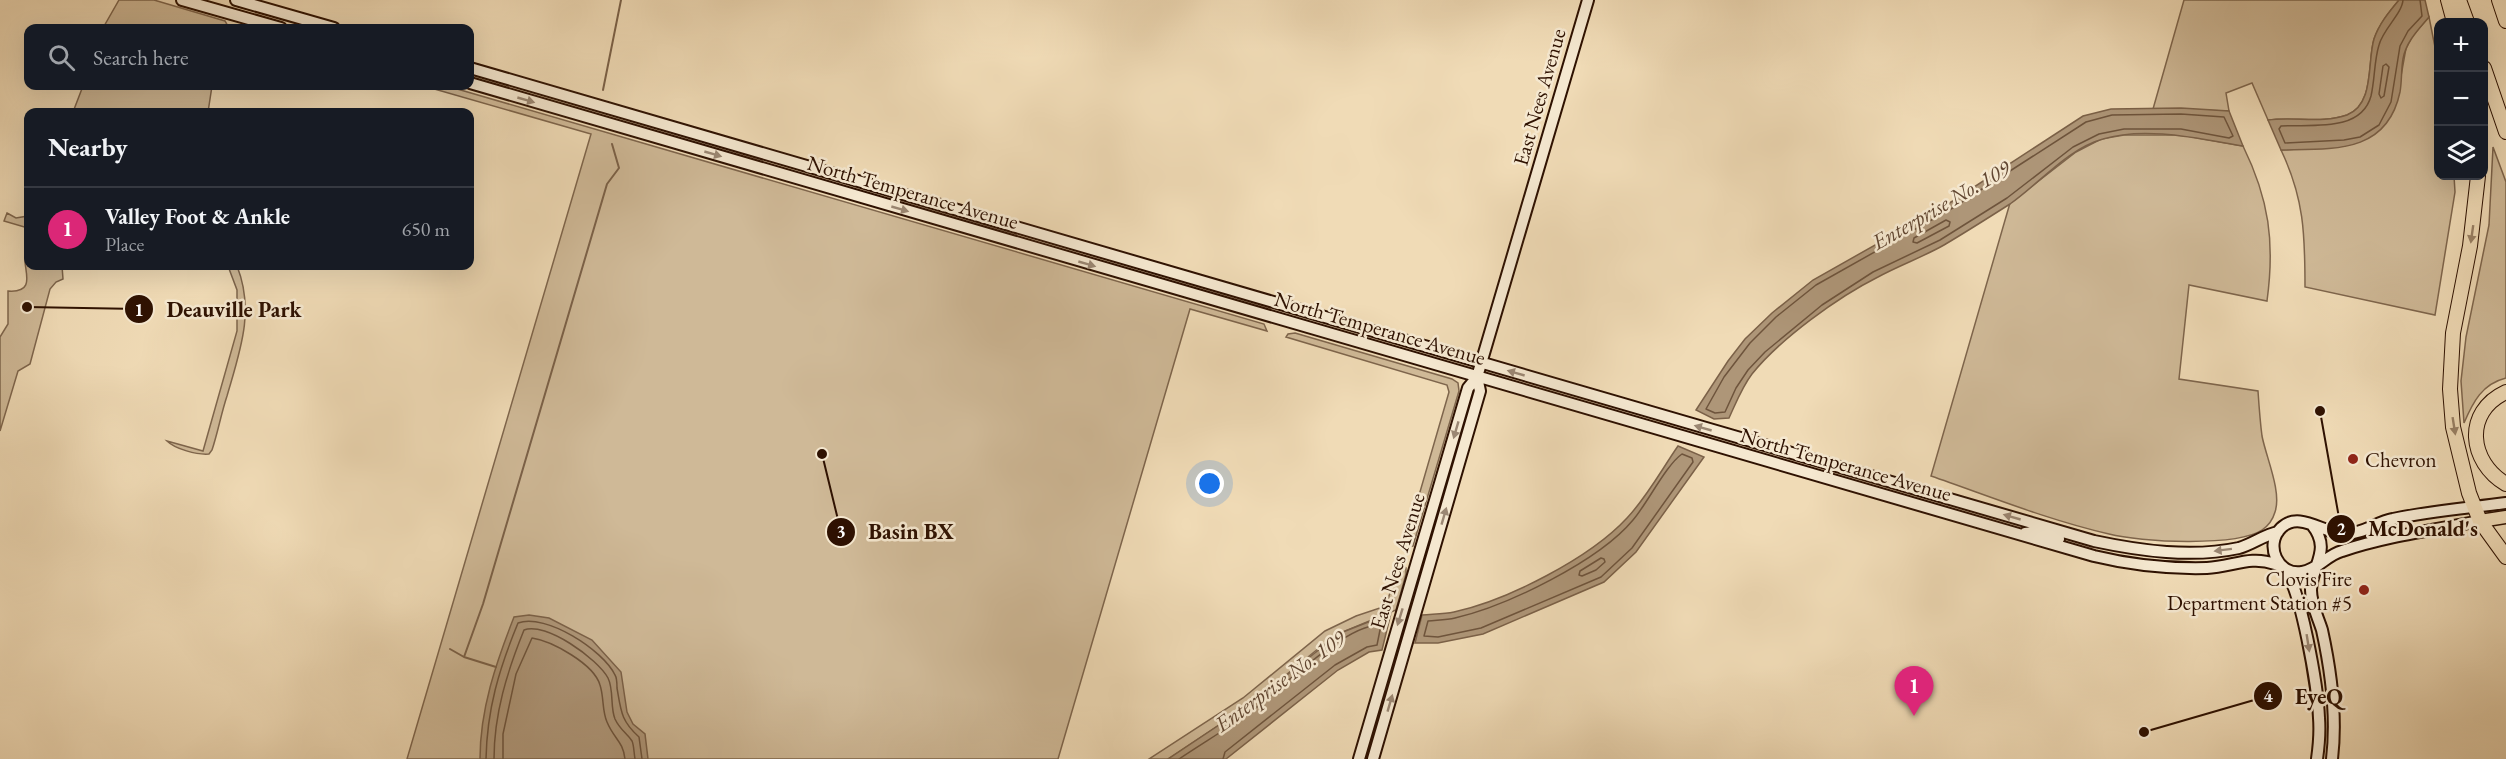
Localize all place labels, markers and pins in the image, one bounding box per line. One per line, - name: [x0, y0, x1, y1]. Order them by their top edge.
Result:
- callout: Deauville Park: [124, 289, 313, 329]
- place label: Chevron: [2365, 446, 2437, 473]
- marker: Chevron: [2346, 452, 2360, 466]
- callout: McDonald's: [2326, 509, 2490, 549]
- callout: Basin BX: [826, 512, 966, 552]
- place label: Clovis Fire Department Station #5: [2167, 565, 2352, 616]
- marker: Clovis Fire Department Station #5: [2357, 583, 2371, 597]
- pin: 1: [1894, 666, 1934, 716]
- callout: EyeQ: [2253, 676, 2355, 716]

